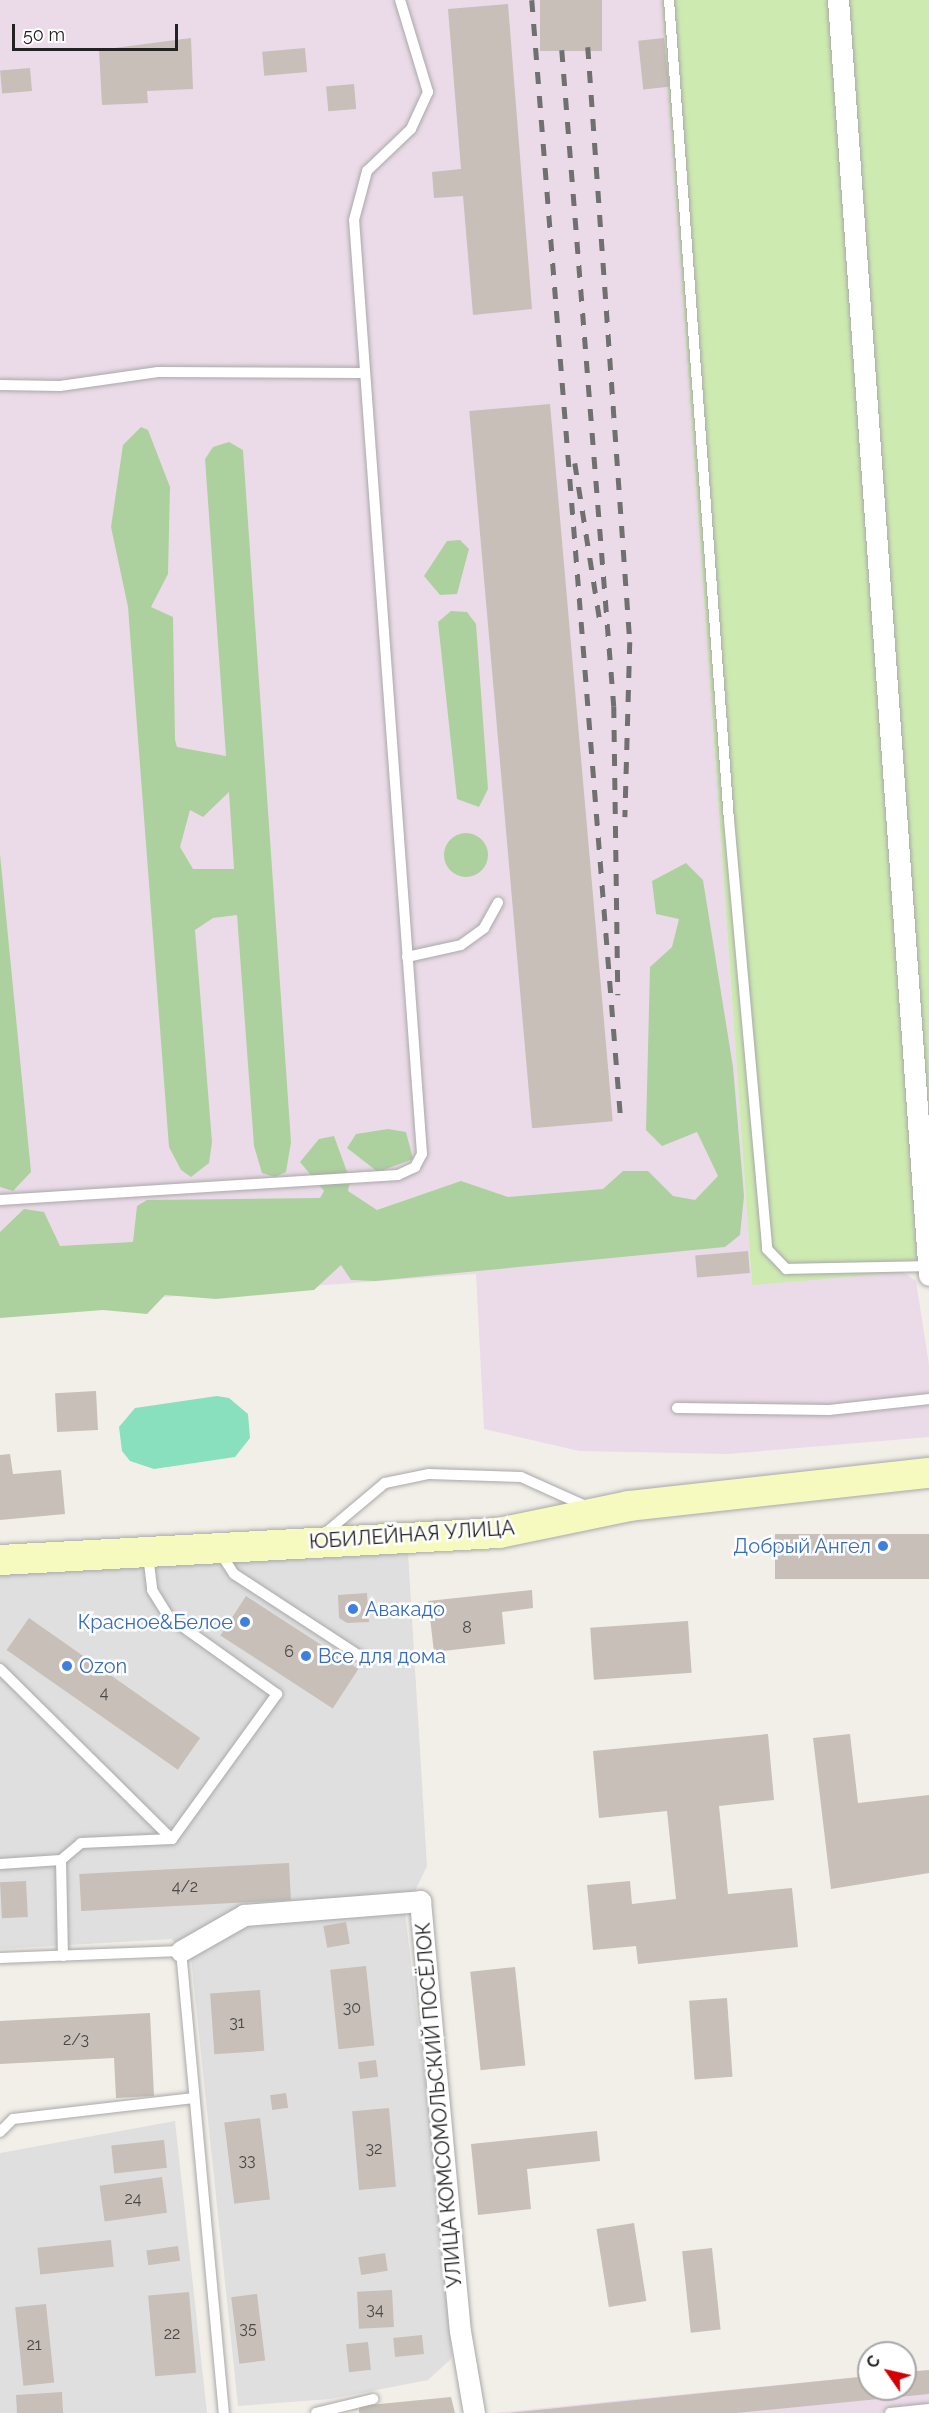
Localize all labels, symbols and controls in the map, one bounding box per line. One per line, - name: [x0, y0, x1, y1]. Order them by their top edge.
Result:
- scale bar: [15, 12, 182, 50]
- text: 50 m: [23, 24, 65, 45]
- street label: ЮБИЛЕЙНАЯ УЛИЦА: [308, 1516, 516, 1554]
- place label: Добрый Ангел: [733, 1534, 871, 1558]
- marker: Добрый Ангел: [876, 1539, 890, 1553]
- place label: Авакадо: [365, 1597, 445, 1621]
- marker: Авакадо: [346, 1602, 360, 1616]
- place label: Красное&Белое: [78, 1610, 233, 1634]
- marker: Красное&Белое: [238, 1615, 252, 1629]
- house number: 8: [462, 1618, 472, 1638]
- house number: 6: [284, 1642, 294, 1662]
- place label: Все для дома: [318, 1644, 446, 1668]
- marker: Все для дома: [299, 1649, 313, 1663]
- place label: Ozon: [79, 1654, 127, 1678]
- marker: Ozon: [60, 1659, 74, 1673]
- house number: 4: [100, 1683, 108, 1703]
- house number: 4/2: [172, 1877, 198, 1897]
- street label: УЛИЦА КОМСОМОЛЬСКИЙ ПОСЁЛОК: [411, 1921, 467, 2289]
- house number: 30: [343, 1998, 361, 2018]
- house number: 31: [229, 2013, 245, 2033]
- house number: 2/3: [63, 2030, 89, 2050]
- house number: 32: [366, 2139, 382, 2159]
- house number: 33: [238, 2151, 256, 2171]
- house number: 24: [124, 2189, 142, 2209]
- house number: 34: [366, 2300, 384, 2320]
- house number: 35: [239, 2319, 257, 2339]
- house number: 22: [164, 2324, 180, 2344]
- house number: 21: [26, 2335, 42, 2355]
- north arrow: [857, 2341, 917, 2401]
- text: С: [862, 2352, 884, 2372]

